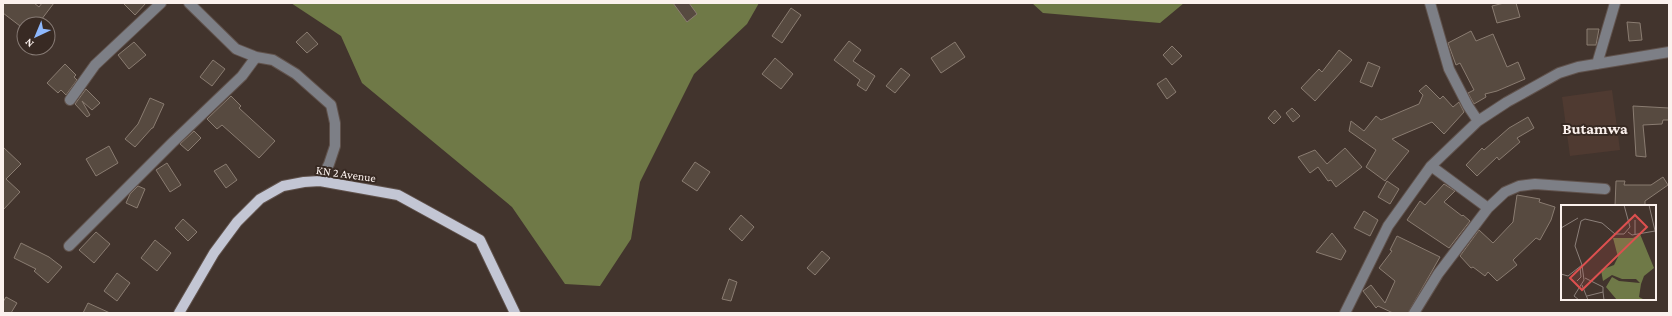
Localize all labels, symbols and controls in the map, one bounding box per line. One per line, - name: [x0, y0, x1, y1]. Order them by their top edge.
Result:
- north arrow: [16, 16, 56, 56]
- text: N: [22, 36, 36, 50]
- district label: Butamwa: [1562, 120, 1628, 137]
- street label: KN 2 Avenue: [315, 163, 377, 185]
- inset map: [1561, 205, 1656, 300]

